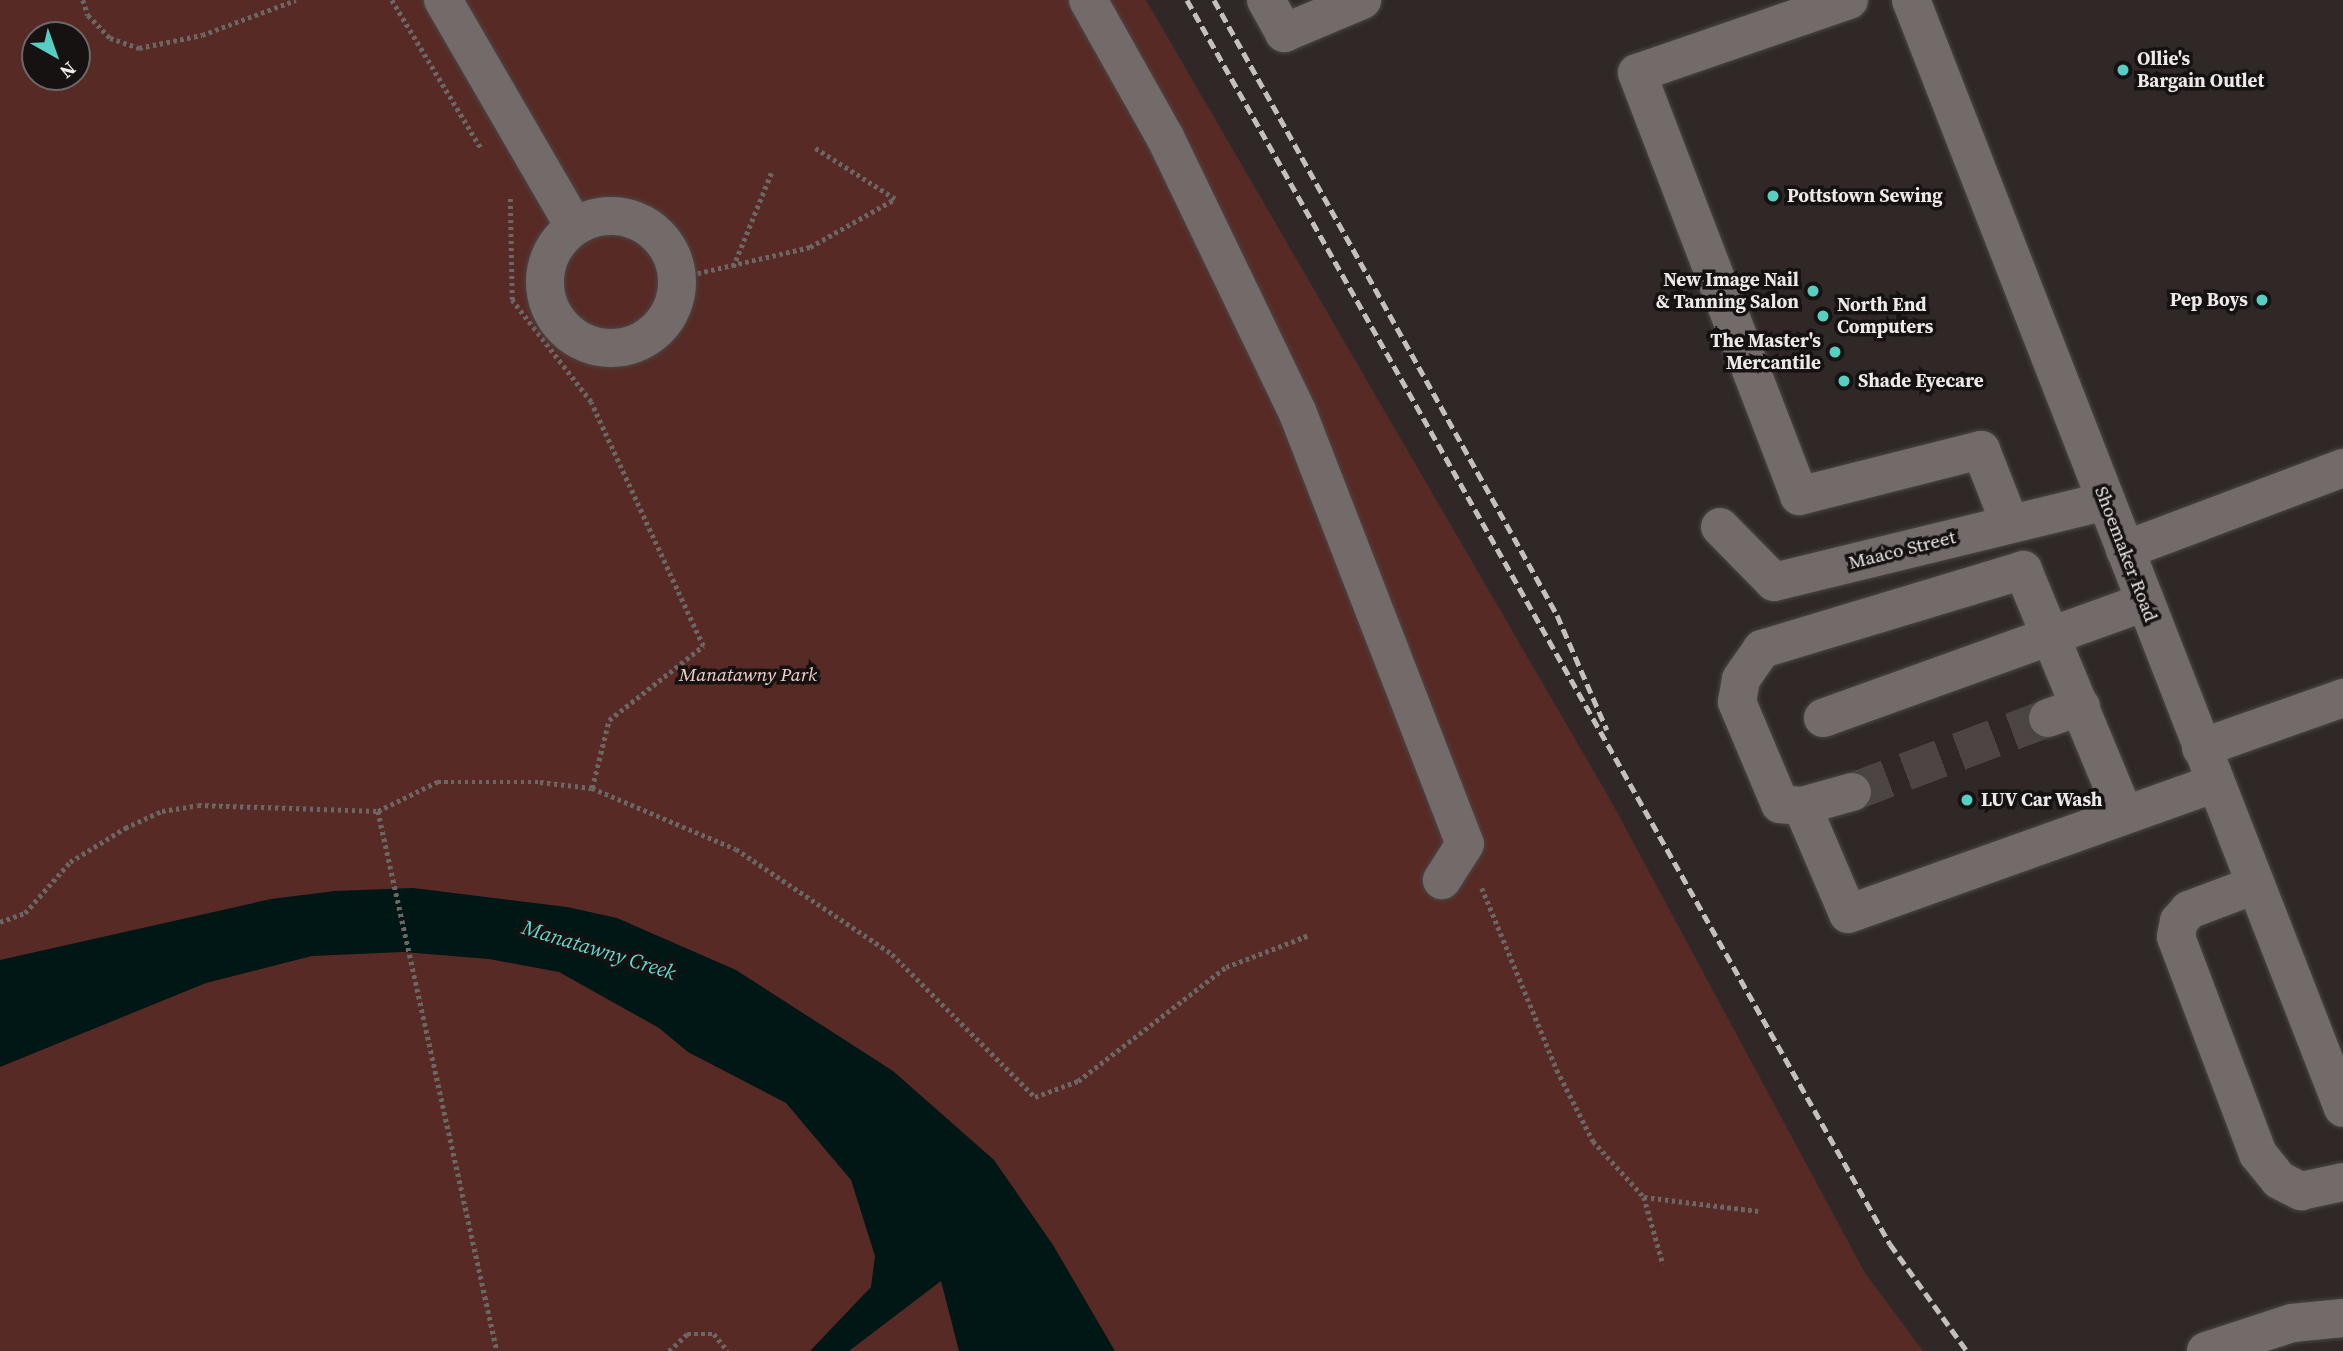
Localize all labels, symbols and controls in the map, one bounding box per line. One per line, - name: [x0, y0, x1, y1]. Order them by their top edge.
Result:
- north arrow: [21, 21, 91, 91]
- place label: Ollie's Bargain Outlet: [2137, 48, 2264, 92]
- text: N: [55, 56, 82, 85]
- marker: Ollie's Bargain Outlet: [2115, 62, 2131, 78]
- place label: Pottstown Sewing: [1787, 185, 1942, 207]
- marker: Pottstown Sewing: [1765, 188, 1781, 204]
- place label: New Image Nail & Tanning Salon: [1656, 269, 1799, 313]
- marker: New Image Nail & Tanning Salon: [1805, 283, 1821, 299]
- place label: Pep Boys: [2170, 289, 2248, 311]
- marker: Pep Boys: [2254, 292, 2270, 308]
- place label: North End Computers: [1837, 294, 1934, 338]
- marker: North End Computers: [1815, 308, 1831, 324]
- place label: The Master's Mercantile: [1710, 330, 1821, 374]
- marker: The Master's Mercantile: [1827, 344, 1843, 360]
- place label: Shade Eyecare: [1858, 370, 1984, 392]
- marker: Shade Eyecare: [1836, 373, 1852, 389]
- street label: Shoemaker Road: [2090, 483, 2162, 625]
- street label: Maaco Street: [1846, 526, 1958, 574]
- park label: Manatawny Park: [679, 664, 817, 686]
- place label: LUV Car Wash: [1981, 789, 2103, 811]
- marker: LUV Car Wash: [1959, 792, 1975, 808]
- water label: Manatawny Creek: [519, 915, 679, 985]

